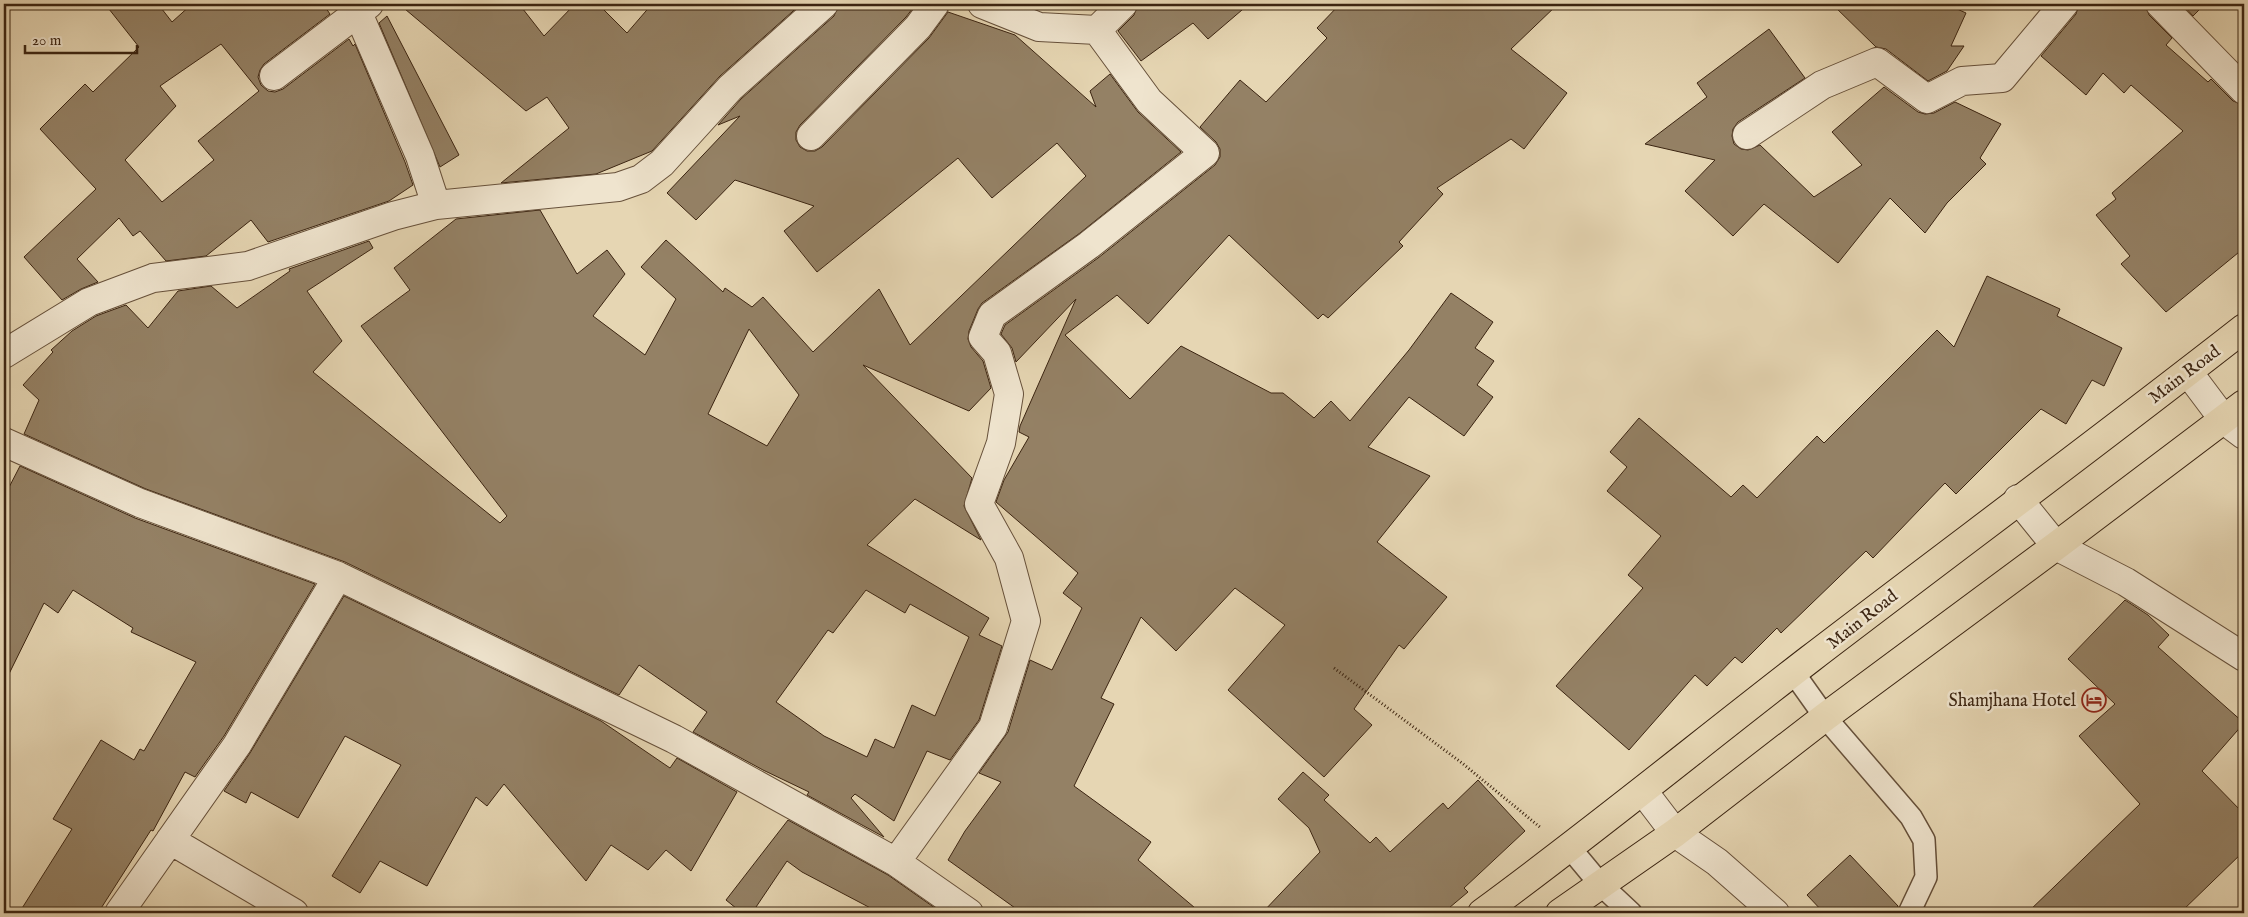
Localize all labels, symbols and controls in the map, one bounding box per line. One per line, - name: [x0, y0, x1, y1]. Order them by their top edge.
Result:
- scale bar: [25, 22, 138, 54]
- text: 20 m: [32, 31, 62, 50]
- street label: Main Road: [2145, 341, 2226, 410]
- street label: Main Road: [1823, 585, 1903, 655]
- hotel icon: Shamjhana Hotel: [2081, 687, 2107, 713]
- place label: Shamjhana Hotel: [1948, 690, 2076, 713]

